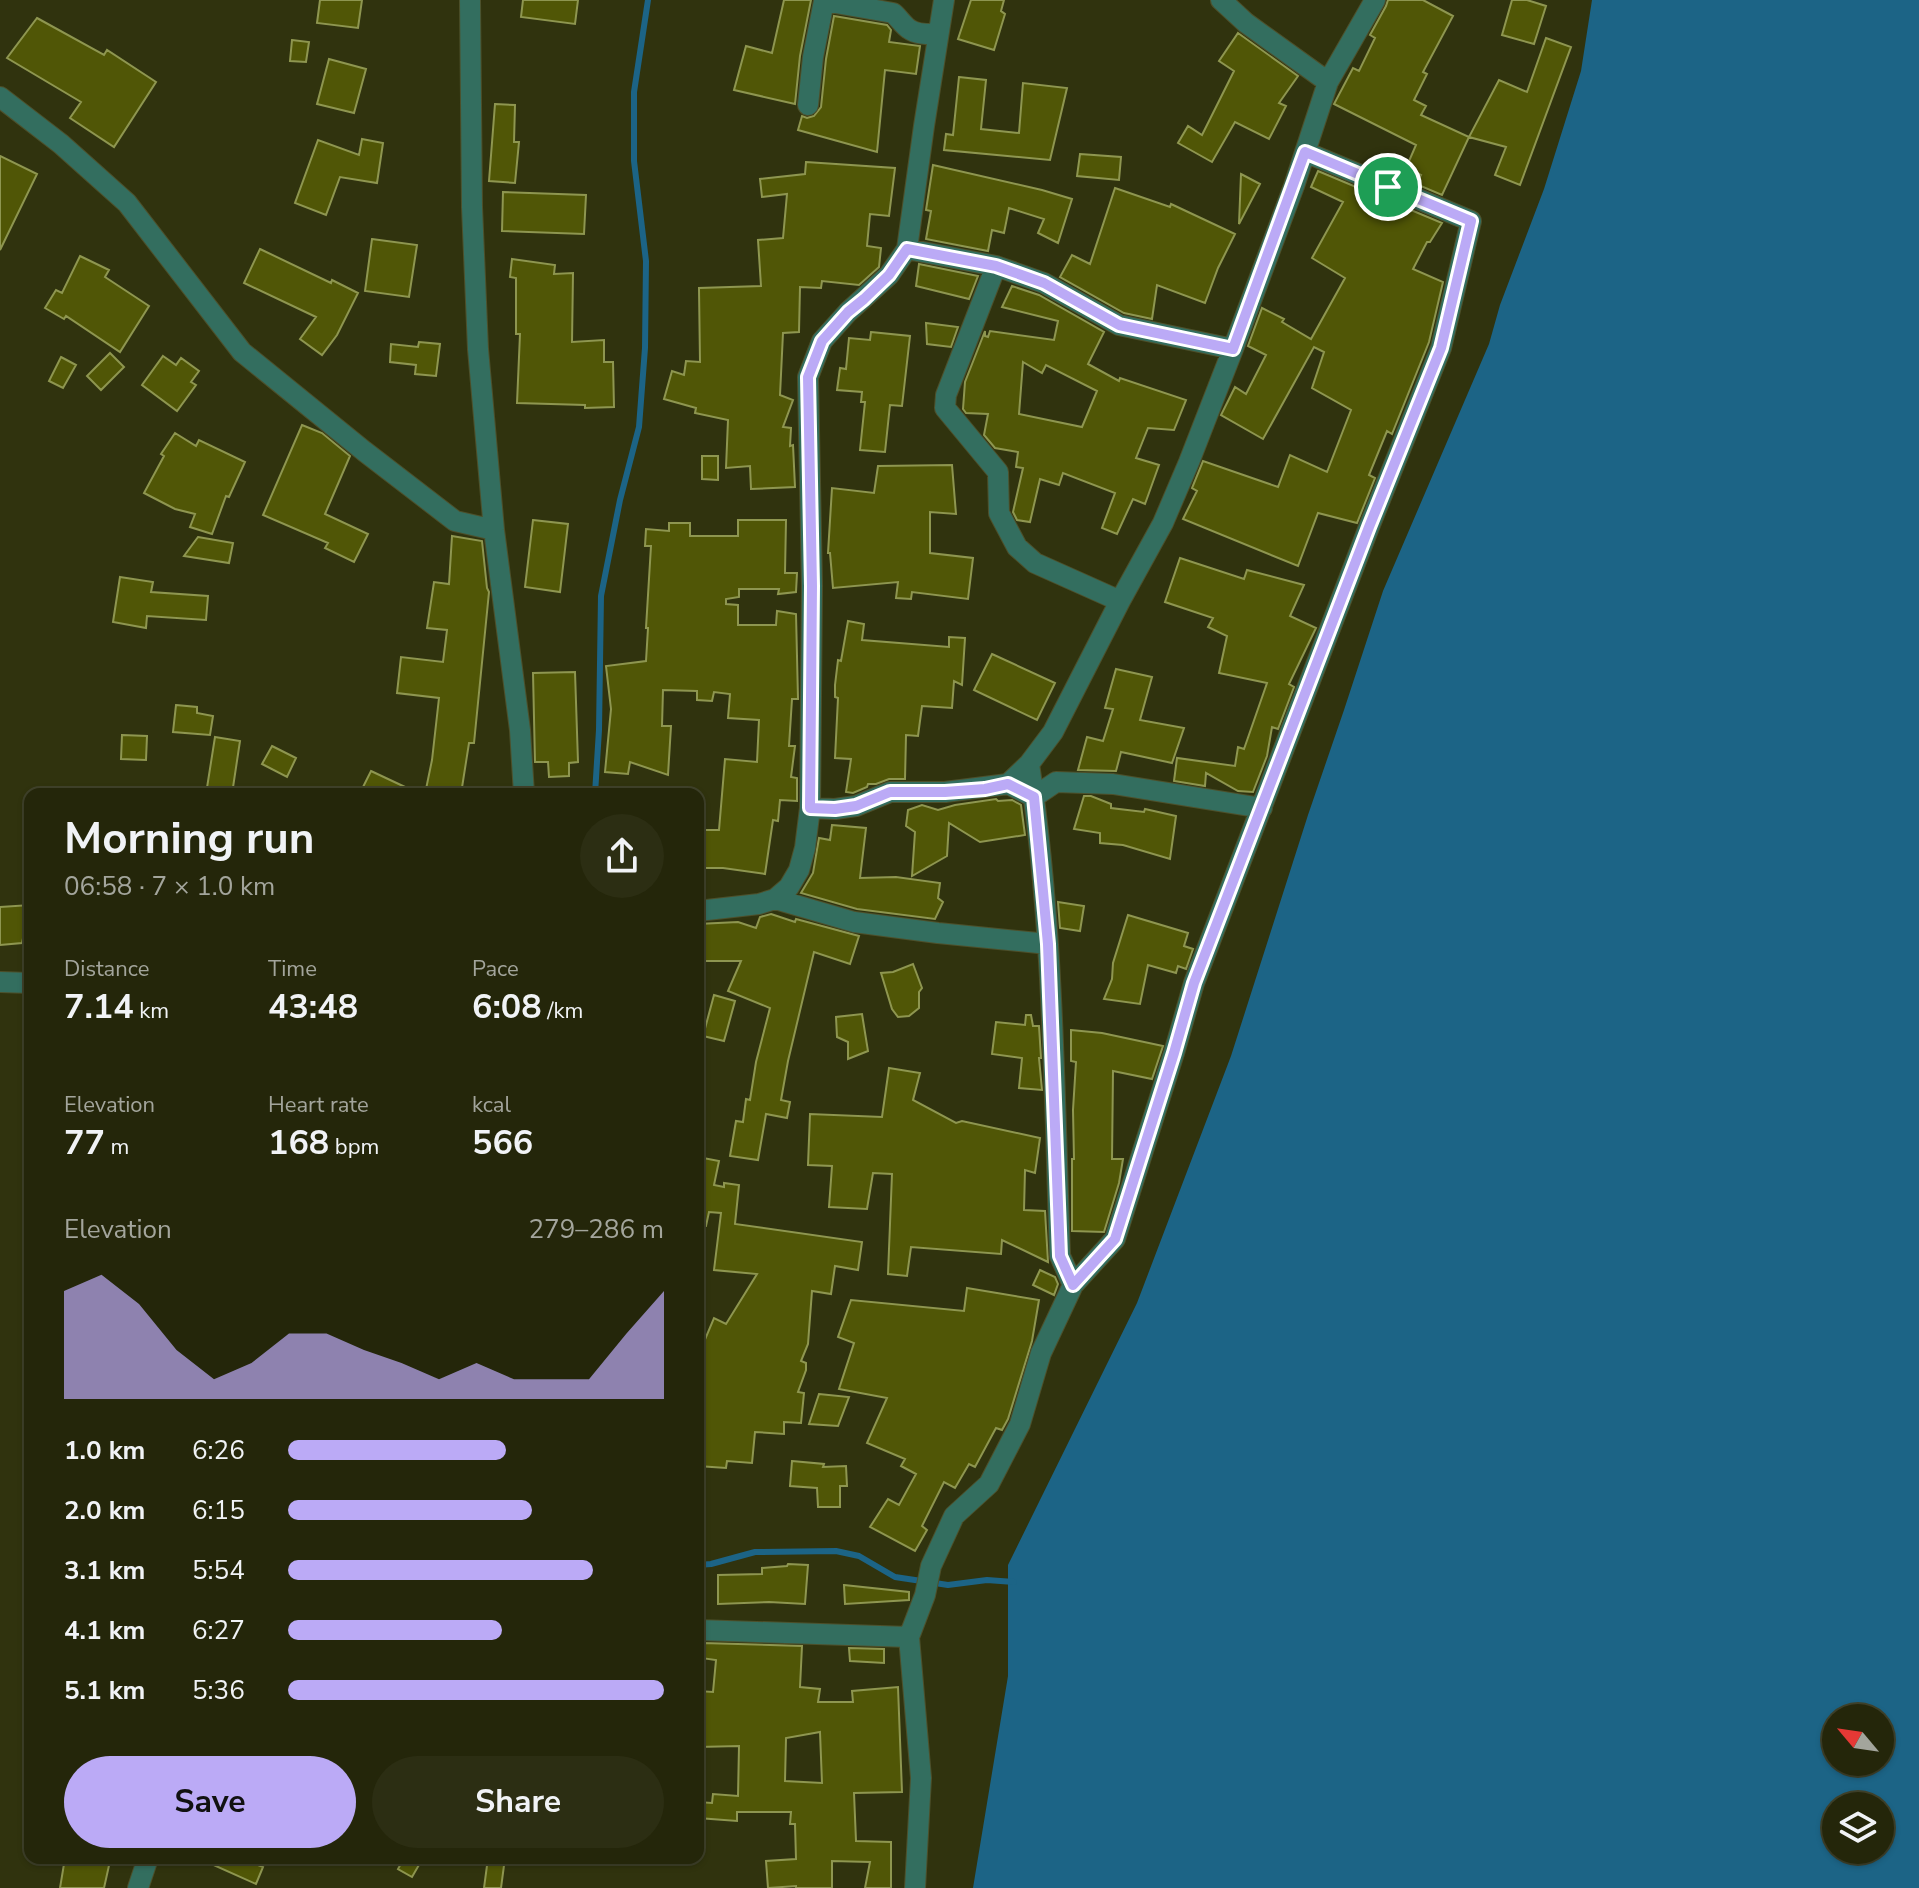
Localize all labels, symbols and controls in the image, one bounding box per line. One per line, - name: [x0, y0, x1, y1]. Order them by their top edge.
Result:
- pin: [1354, 153, 1422, 221]
- icon: arrive: [1366, 165, 1410, 209]
- text: Morning run: [64, 809, 314, 869]
- button: share: [580, 814, 664, 898]
- text: 06:58 · 7 × 1.0 km: [64, 869, 275, 904]
- text: Distance: [64, 954, 149, 984]
- text: Time: [268, 954, 317, 984]
- text: Pace: [472, 954, 519, 984]
- text: 7.14: [64, 984, 134, 1030]
- text: 43:48: [268, 984, 358, 1030]
- text: 6:08: [472, 984, 542, 1030]
- text: km: [134, 996, 169, 1026]
- text: /km: [542, 996, 583, 1026]
- text: Elevation: [64, 1090, 155, 1120]
- text: Heart rate: [268, 1090, 369, 1120]
- text: kcal: [472, 1090, 511, 1120]
- text: 77: [64, 1120, 105, 1166]
- text: 168: [268, 1120, 329, 1166]
- text: 566: [472, 1120, 533, 1166]
- text: m: [105, 1132, 129, 1162]
- text: bpm: [329, 1132, 379, 1162]
- text: Elevation: [64, 1212, 172, 1247]
- text: 279–286 m: [528, 1212, 664, 1247]
- text: 1.0 km: [64, 1433, 145, 1468]
- text: 6:26: [192, 1433, 245, 1468]
- text: 2.0 km: [64, 1493, 145, 1528]
- text: 6:15: [192, 1493, 245, 1528]
- text: 3.1 km: [64, 1553, 145, 1588]
- text: 5:54: [192, 1553, 245, 1588]
- text: 4.1 km: [64, 1613, 145, 1648]
- text: 6:27: [192, 1613, 245, 1648]
- text: 5.1 km: [64, 1673, 145, 1708]
- text: 5:36: [192, 1673, 245, 1708]
- north arrow: [1822, 1704, 1894, 1776]
- map controls: [1822, 1704, 1894, 1864]
- button: Save: [64, 1756, 356, 1848]
- button: Share: [372, 1756, 664, 1848]
- button: layers: [1822, 1792, 1894, 1864]

